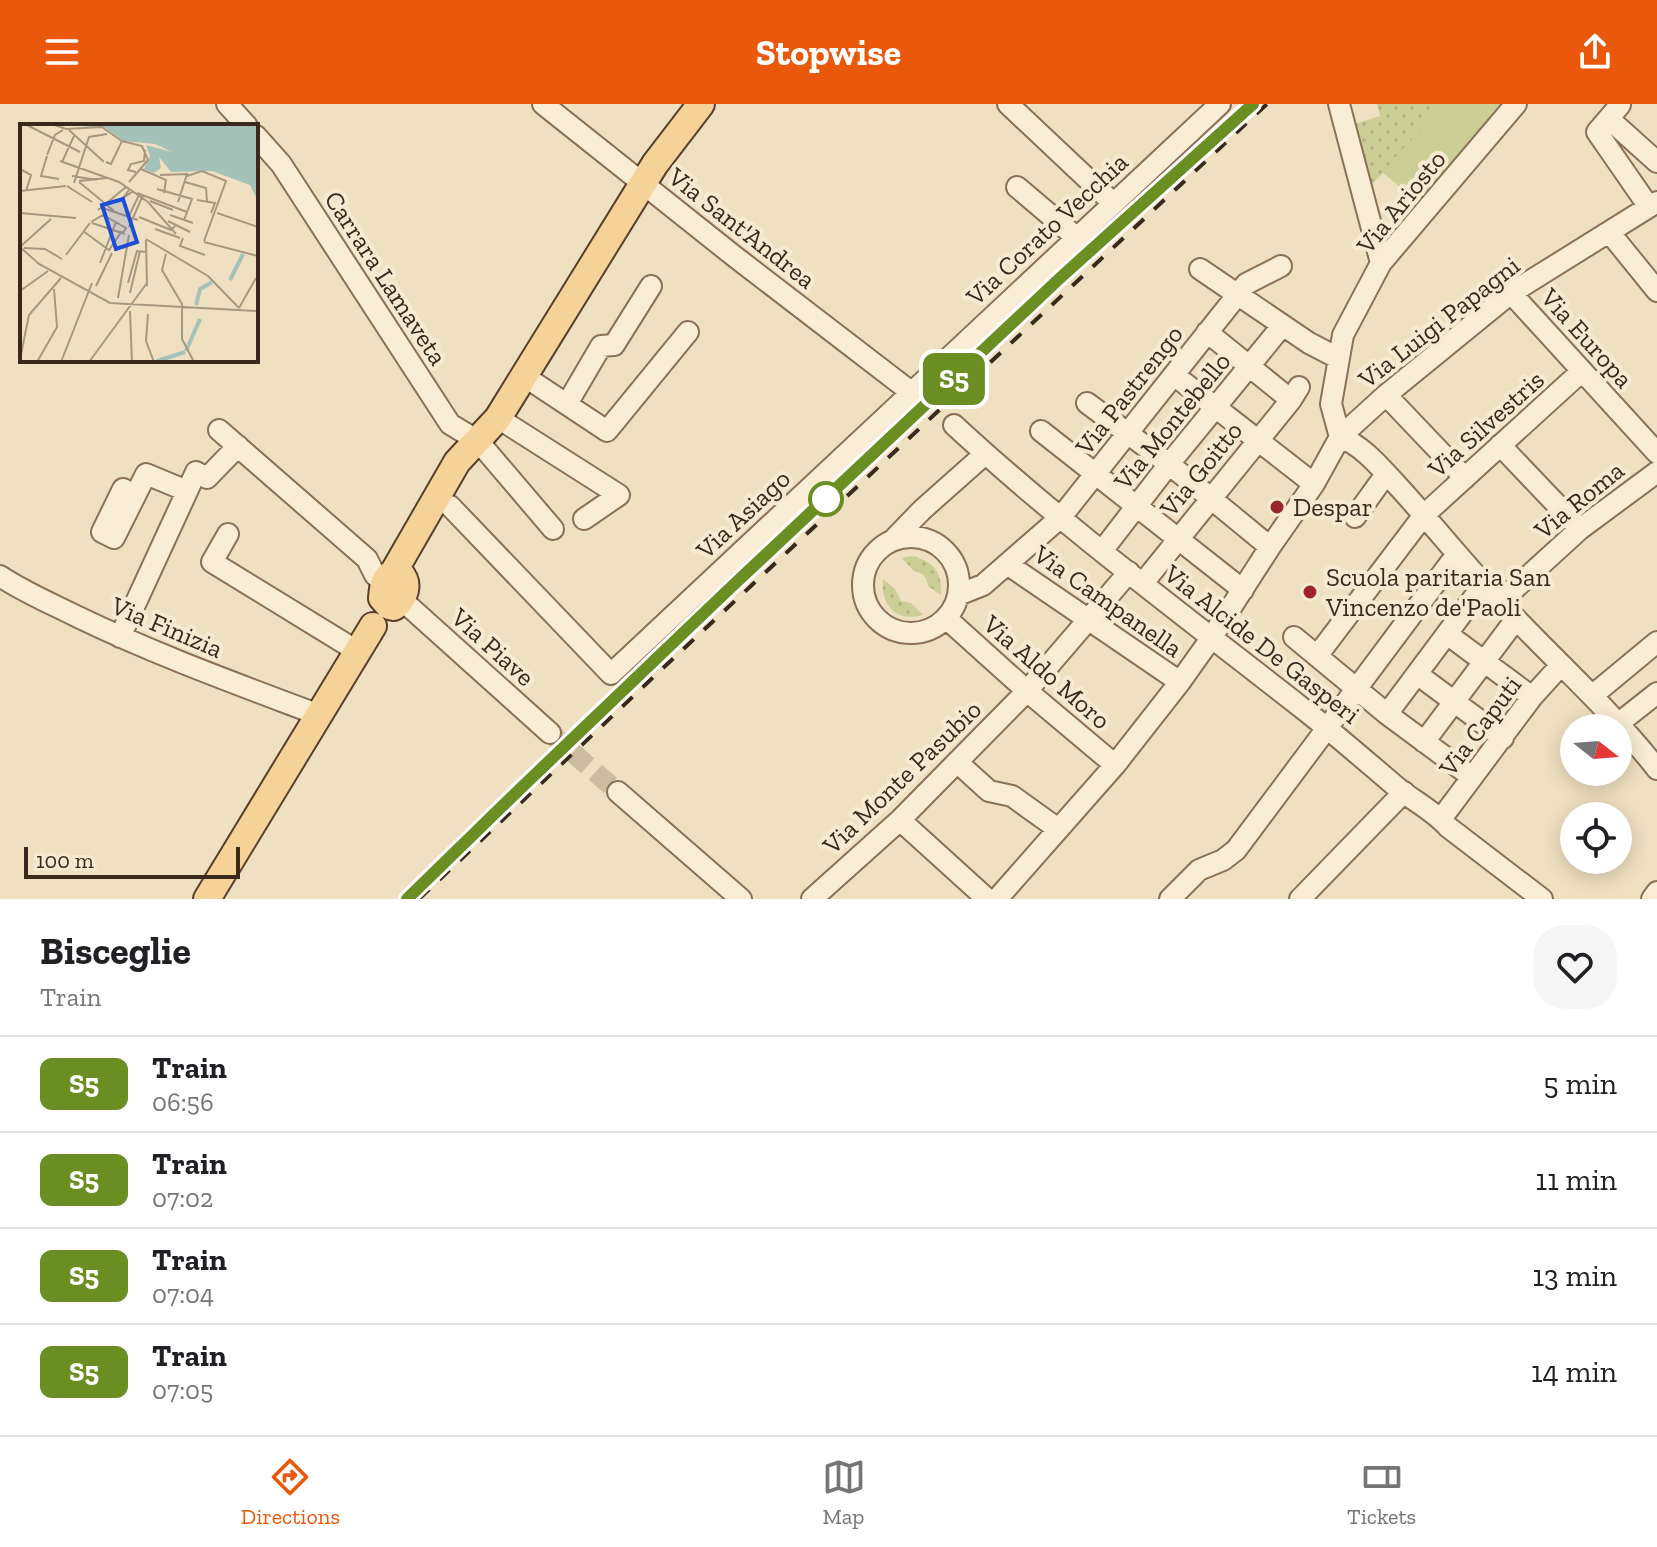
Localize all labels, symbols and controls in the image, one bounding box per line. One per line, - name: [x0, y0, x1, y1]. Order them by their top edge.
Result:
- icon: menu: [40, 30, 84, 74]
- icon: share: [1573, 30, 1617, 74]
- text: Stopwise: [756, 31, 901, 74]
- inset map: [20, 124, 258, 362]
- street label: Via Ariosto: [1349, 144, 1452, 261]
- street label: Via Corato Vecchia: [959, 146, 1135, 313]
- street label: Via Sant'Andrea: [661, 160, 822, 296]
- street label: Carrara Lamaveta: [318, 185, 455, 372]
- street label: Via Luigi Papagni: [1351, 249, 1526, 396]
- street label: Via Europa: [1533, 281, 1640, 395]
- street label: Via Pastrengo: [1068, 319, 1190, 462]
- street label: Via Montebello: [1106, 346, 1237, 497]
- line badge: S5: [918, 353, 990, 405]
- text: S5: [939, 362, 969, 395]
- street label: Via Silvestris: [1421, 363, 1551, 485]
- street label: Via Goitto: [1152, 415, 1249, 524]
- street label: Via Roma: [1527, 454, 1631, 546]
- street label: Via Asiago: [689, 462, 797, 566]
- unlabelled marker: [809, 482, 843, 516]
- place label: Despar: [1293, 491, 1373, 523]
- marker: Despar: [1268, 498, 1286, 516]
- street label: Via Campanella: [1027, 537, 1189, 664]
- street label: Via Alcide De Gasperi: [1157, 557, 1366, 730]
- place label: Scuola paritaria San Vincenzo de'Paoli: [1325, 561, 1551, 623]
- marker: Scuola paritaria San Vincenzo de'Paoli: [1301, 583, 1319, 601]
- street label: Via Finizia: [106, 589, 228, 665]
- street label: Via Piave: [444, 601, 541, 693]
- street label: Via Aldo Moro: [976, 607, 1117, 736]
- street label: Via Caputi: [1431, 670, 1528, 783]
- street label: Via Monte Pasubio: [815, 693, 988, 862]
- north arrow: [1560, 714, 1632, 786]
- map controls: [1560, 714, 1632, 874]
- button: locate: [1560, 802, 1632, 874]
- scale bar: [24, 843, 240, 879]
- text: 100 m: [36, 847, 94, 874]
- button: heart: [1533, 925, 1617, 1009]
- text: Bisceglie: [40, 928, 191, 974]
- text: Train: [40, 981, 101, 1013]
- text: Train: [152, 1050, 227, 1086]
- text: 5 min: [1543, 1066, 1617, 1102]
- text: S5: [69, 1067, 99, 1100]
- text: 06:56: [152, 1086, 214, 1118]
- text: Train: [152, 1146, 227, 1182]
- text: 11 min: [1536, 1162, 1617, 1198]
- text: S5: [69, 1163, 99, 1196]
- text: 07:02: [152, 1182, 213, 1214]
- text: Train: [152, 1242, 227, 1278]
- text: 13 min: [1532, 1258, 1617, 1294]
- text: S5: [69, 1259, 99, 1292]
- text: 07:04: [152, 1278, 214, 1310]
- text: Train: [152, 1338, 227, 1374]
- text: 14 min: [1531, 1354, 1617, 1390]
- text: S5: [69, 1355, 99, 1388]
- text: 07:05: [152, 1374, 213, 1406]
- tab: Directions: [241, 1455, 340, 1530]
- tab: Map: [822, 1455, 866, 1530]
- tab: Tickets: [1347, 1455, 1416, 1530]

